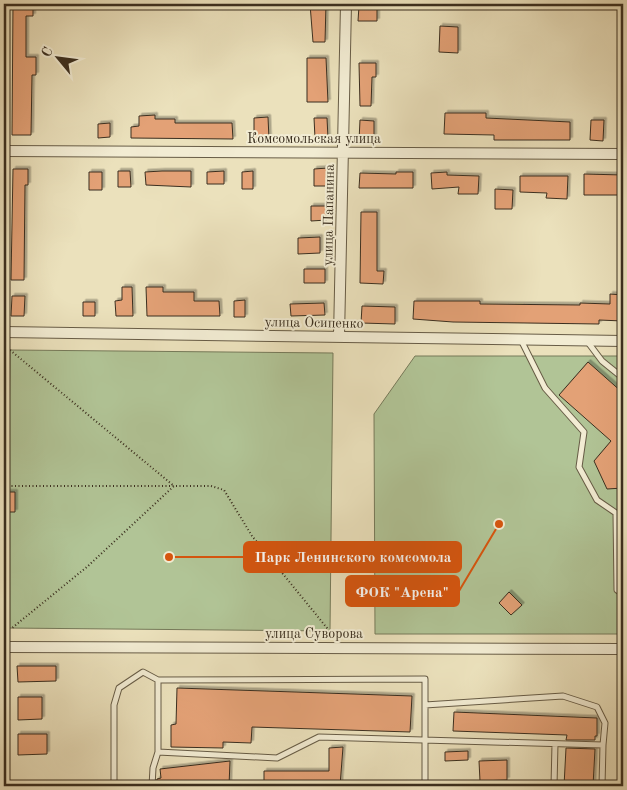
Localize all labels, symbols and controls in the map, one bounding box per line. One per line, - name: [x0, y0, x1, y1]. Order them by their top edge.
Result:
- north arrow: [32, 32, 82, 82]
- text: С: [39, 45, 56, 60]
- street label: Комсомольская улица: [247, 132, 381, 146]
- street label: улица Папанина: [321, 164, 337, 266]
- street label: улица Осипенко: [264, 315, 364, 331]
- callout: Парк Ленинского комсомола: [244, 542, 461, 572]
- text: Парк Ленинского комсомола: [255, 551, 452, 566]
- callout: ФОК "Арена": [346, 576, 459, 606]
- text: ФОК "Арена": [355, 586, 449, 601]
- street label: улица Суворова: [265, 627, 363, 641]

